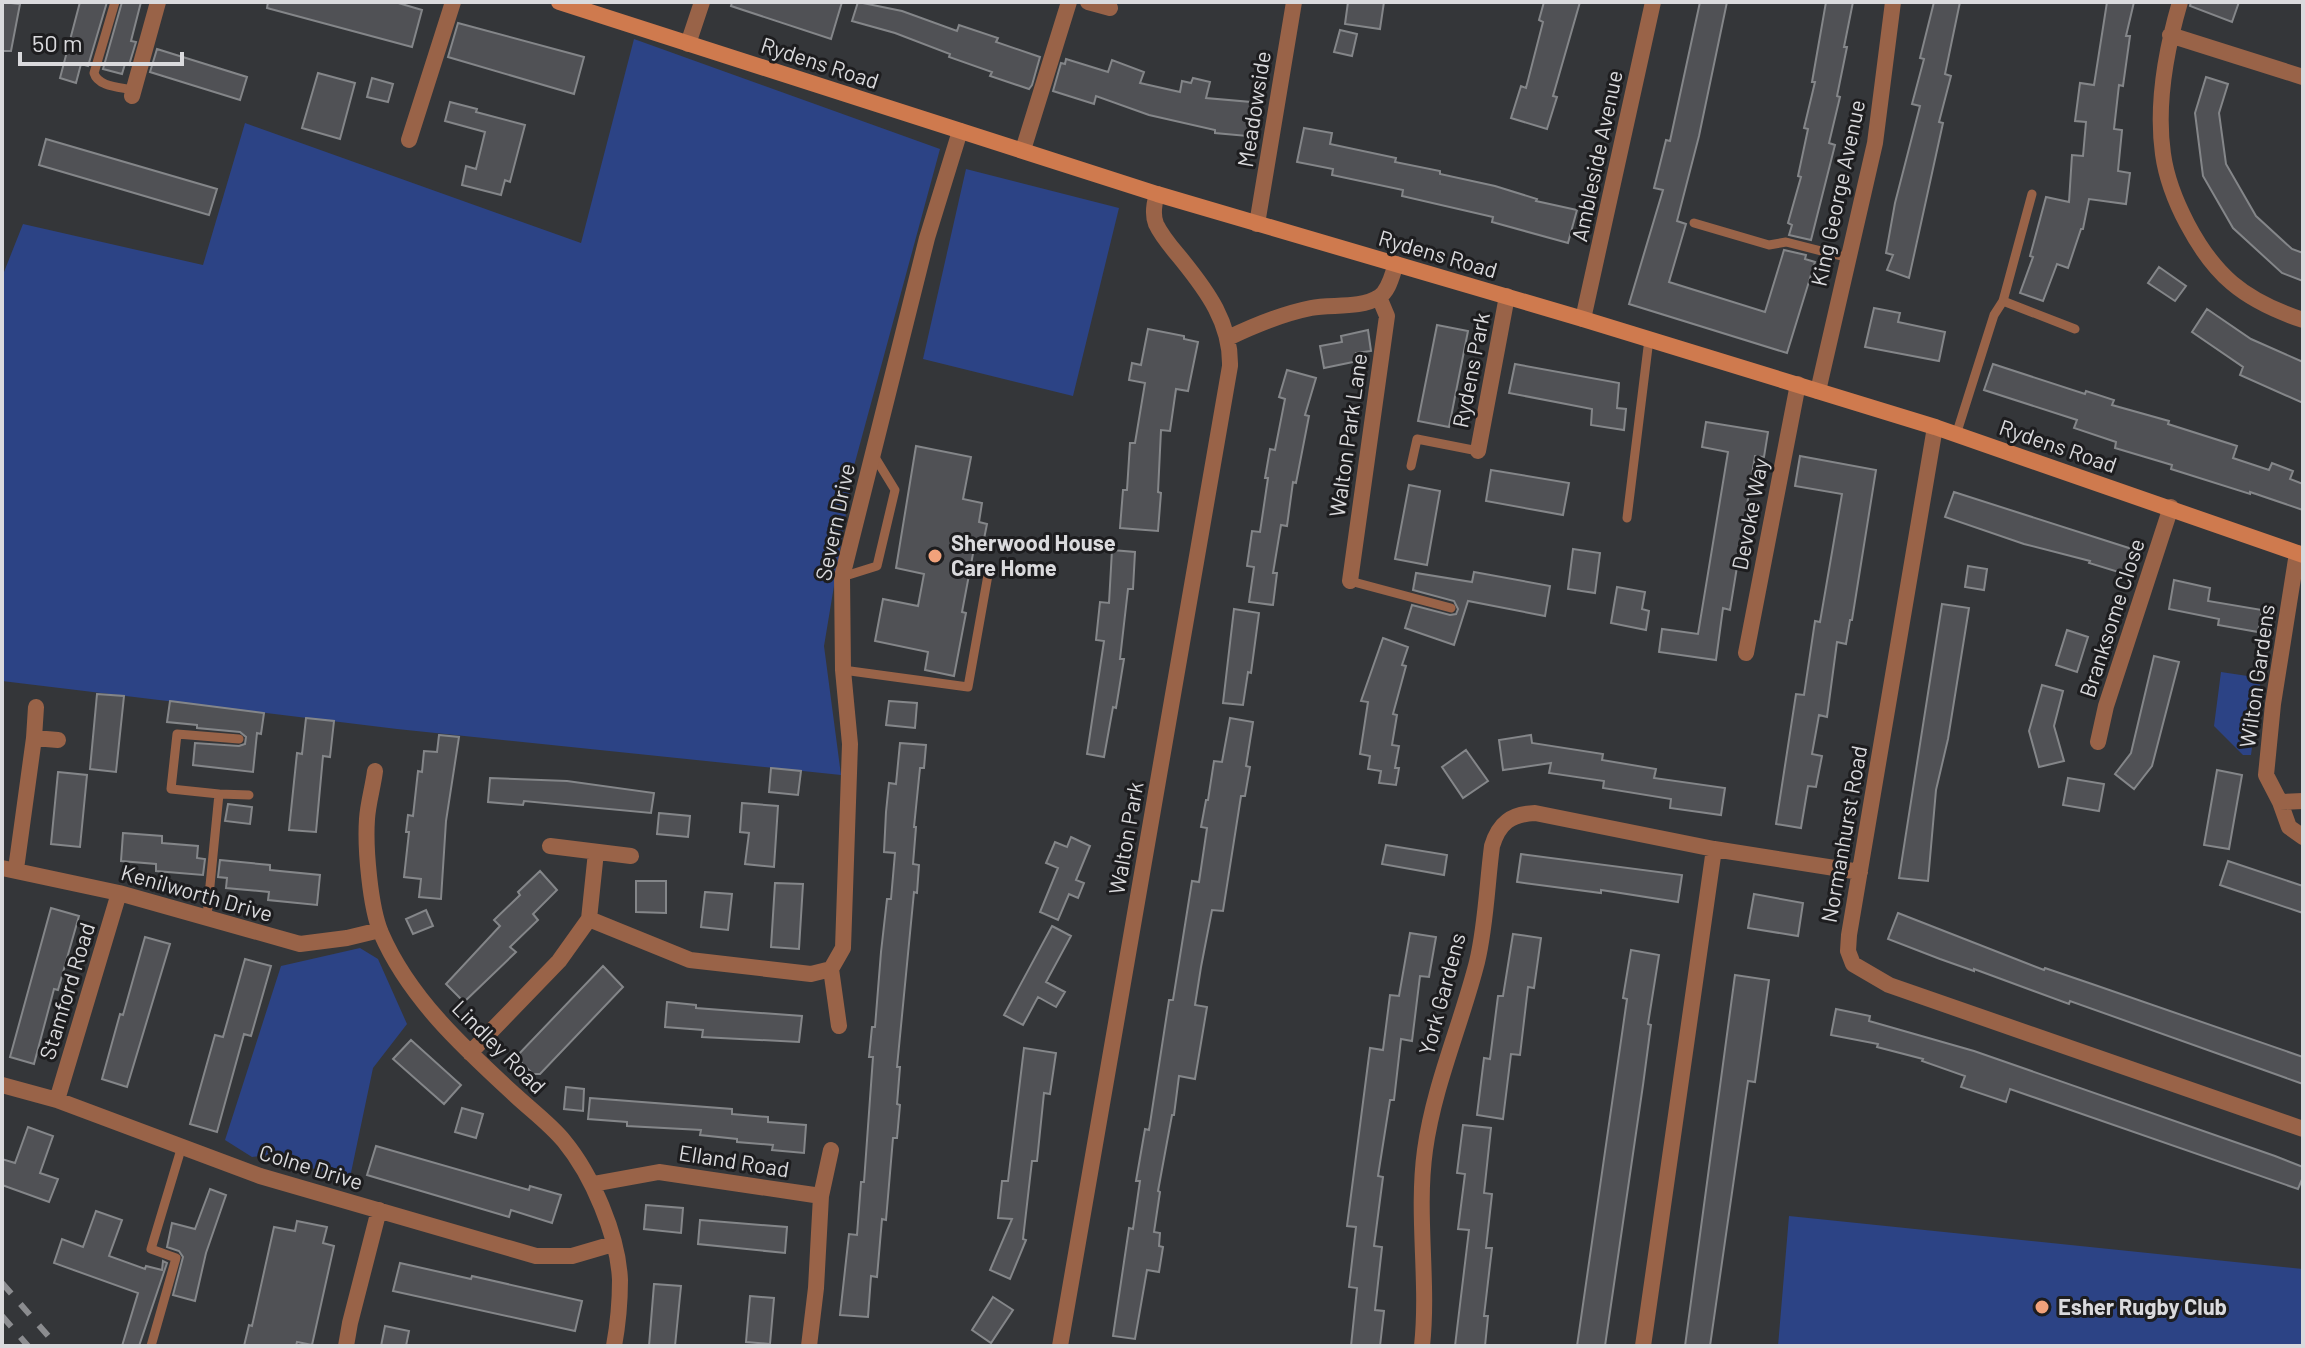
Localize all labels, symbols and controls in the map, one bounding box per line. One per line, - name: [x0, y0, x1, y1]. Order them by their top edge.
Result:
- scale bar: [20, 16, 182, 66]
- text: 50 m: [32, 28, 83, 57]
- street label: Rydens Road: [758, 31, 883, 93]
- street label: Meadowside: [1231, 49, 1275, 169]
- street label: Ambleside Avenue: [1565, 68, 1627, 244]
- street label: King George Avenue: [1805, 97, 1869, 288]
- street label: Rydens Road: [1376, 224, 1501, 282]
- street label: Rydens Park: [1446, 310, 1494, 430]
- street label: Walton Park Lane: [1323, 351, 1371, 519]
- street label: Rydens Road: [1996, 413, 2120, 477]
- street label: Devoke Way: [1725, 456, 1773, 572]
- street label: Severn Drive: [809, 461, 859, 583]
- place label: Sherwood House Care Home: [951, 529, 1116, 580]
- street label: Branksome Close: [2073, 535, 2149, 700]
- marker: Sherwood House Care Home: [926, 547, 944, 565]
- street label: Wilton Gardens: [2233, 602, 2279, 749]
- street label: Normanhurst Road: [1815, 743, 1871, 924]
- street label: Walton Park: [1102, 780, 1148, 896]
- street label: Kenilworth Drive: [118, 858, 276, 926]
- street label: Stamford Road: [33, 919, 99, 1062]
- street label: York Gardens: [1412, 930, 1470, 1058]
- street label: Lindley Road: [448, 994, 552, 1098]
- street label: Colne Drive: [256, 1138, 366, 1194]
- street label: Elland Road: [677, 1138, 791, 1182]
- place label: Esher Rugby Club: [2058, 1293, 2227, 1319]
- marker: Esher Rugby Club: [2033, 1298, 2051, 1316]

